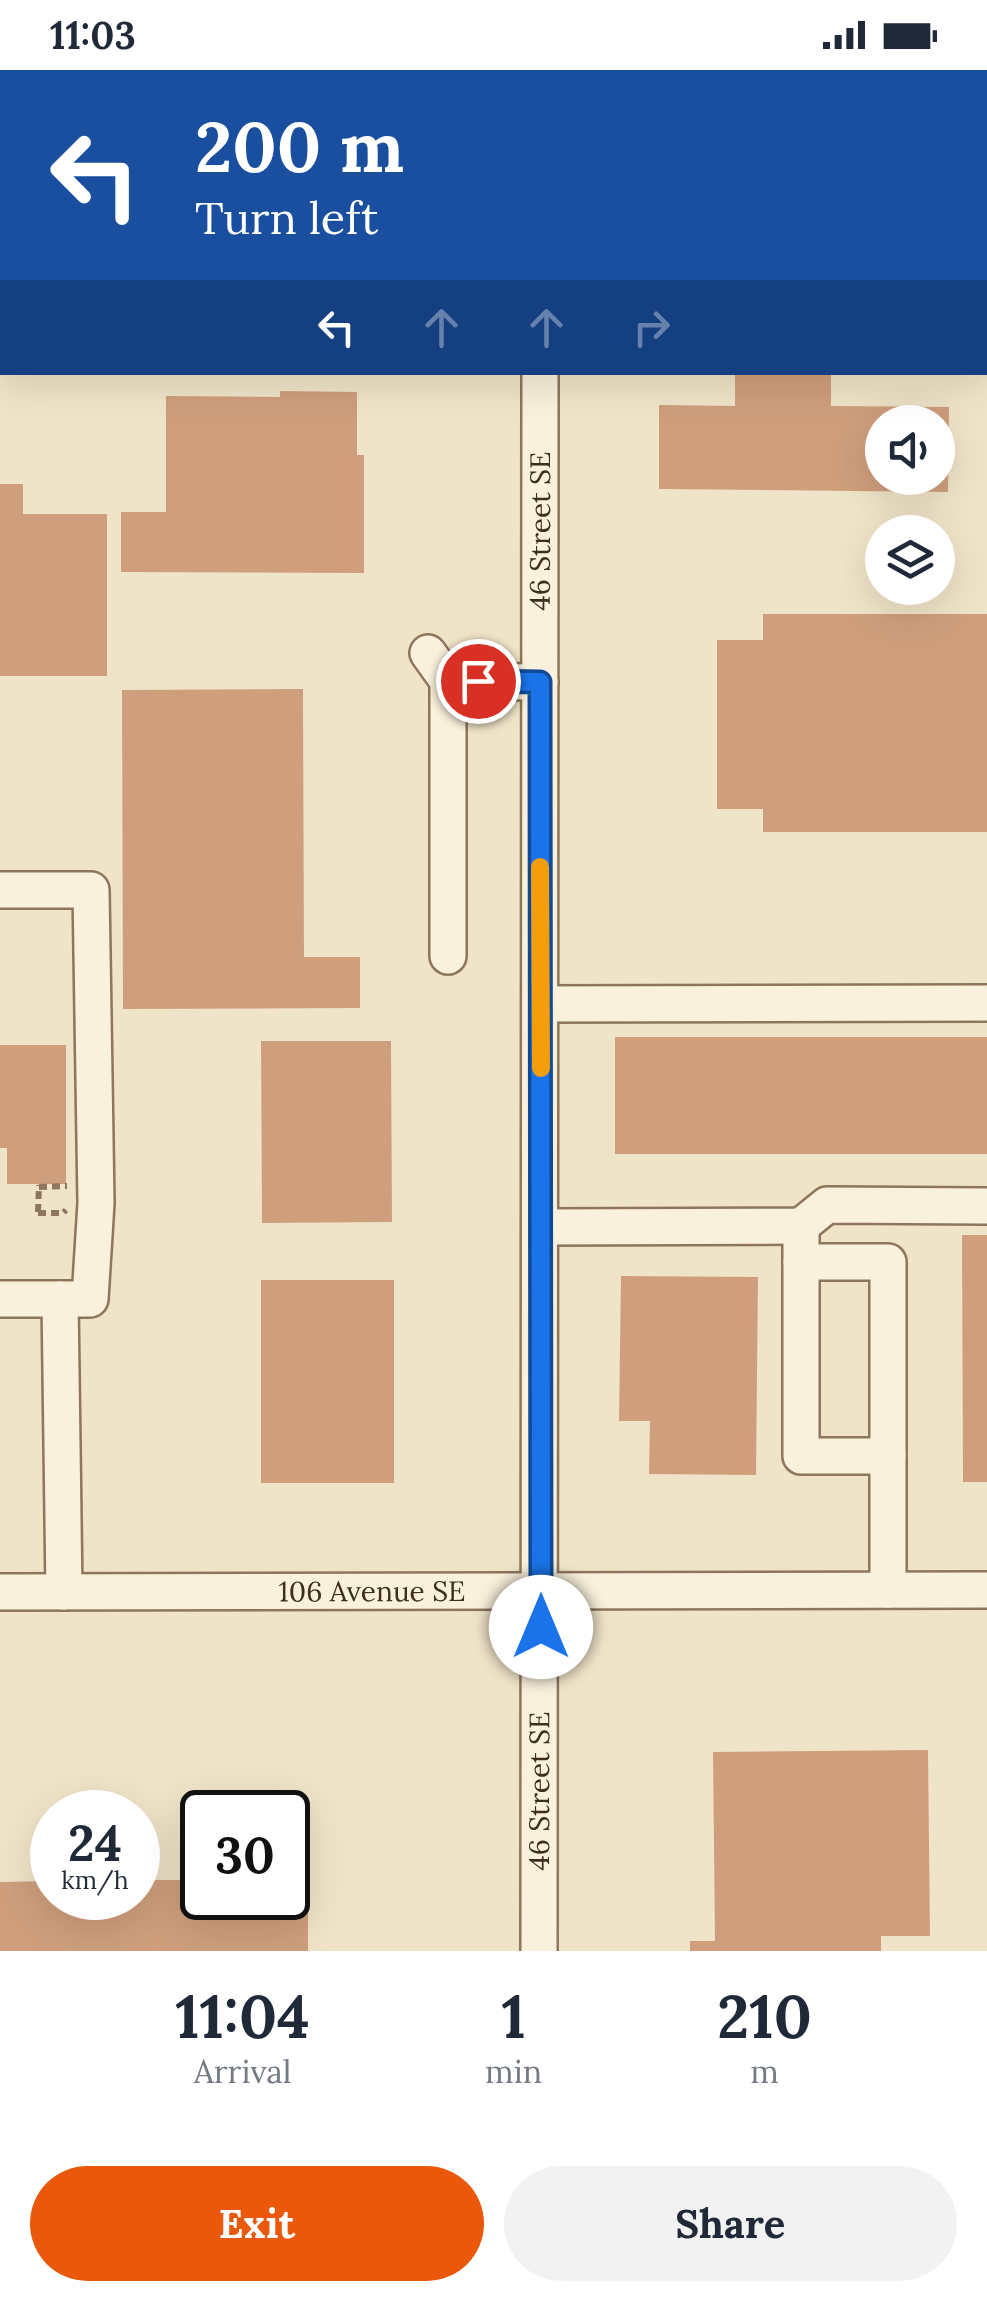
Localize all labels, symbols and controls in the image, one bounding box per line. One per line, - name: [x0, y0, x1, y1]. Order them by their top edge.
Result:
- text: 11:03: [50, 11, 136, 59]
- text: 200 m: [195, 102, 404, 191]
- icon: left: [30, 110, 160, 240]
- text: Turn left: [195, 189, 378, 246]
- icon: left: [309, 300, 364, 355]
- icon: ahead: [414, 300, 469, 355]
- icon: ahead: [519, 300, 574, 355]
- icon: right: [624, 300, 679, 355]
- map controls: [865, 405, 955, 605]
- button: sound: [865, 405, 955, 495]
- street label: 46 Street SE: [522, 452, 558, 610]
- button: layers: [865, 515, 955, 605]
- pin: [436, 639, 521, 724]
- icon: arrive: [451, 654, 506, 709]
- street label: 106 Avenue SE: [279, 1573, 465, 1609]
- position arrow: [489, 1575, 593, 1679]
- street label: 46 Street SE: [521, 1712, 557, 1870]
- speed limit sign: 30: [180, 1790, 310, 1920]
- text: 24: [68, 1811, 122, 1875]
- text: km/h: [61, 1864, 129, 1896]
- text: 11:04: [175, 1978, 310, 2054]
- text: 1: [501, 1978, 526, 2054]
- text: 210: [717, 1978, 812, 2054]
- text: Arrival: [194, 2051, 291, 2092]
- text: min: [485, 2051, 542, 2092]
- text: m: [750, 2051, 779, 2092]
- button: Exit: [30, 2166, 484, 2281]
- button: Share: [504, 2166, 957, 2281]

